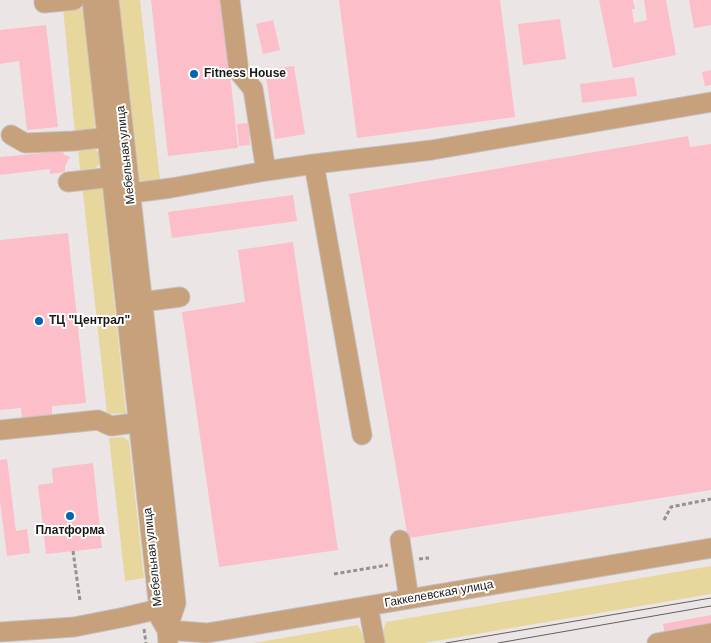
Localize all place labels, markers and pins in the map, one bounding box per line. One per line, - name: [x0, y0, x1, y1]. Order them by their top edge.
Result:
- place label: Fitness House: [204, 67, 286, 81]
- marker: Fitness House: [188, 68, 200, 80]
- place label: ТЦ "Централ": [49, 314, 130, 328]
- marker: ТЦ "Централ": [33, 315, 45, 327]
- marker: Платформа: [64, 510, 76, 522]
- place label: Платформа: [35, 524, 105, 538]

